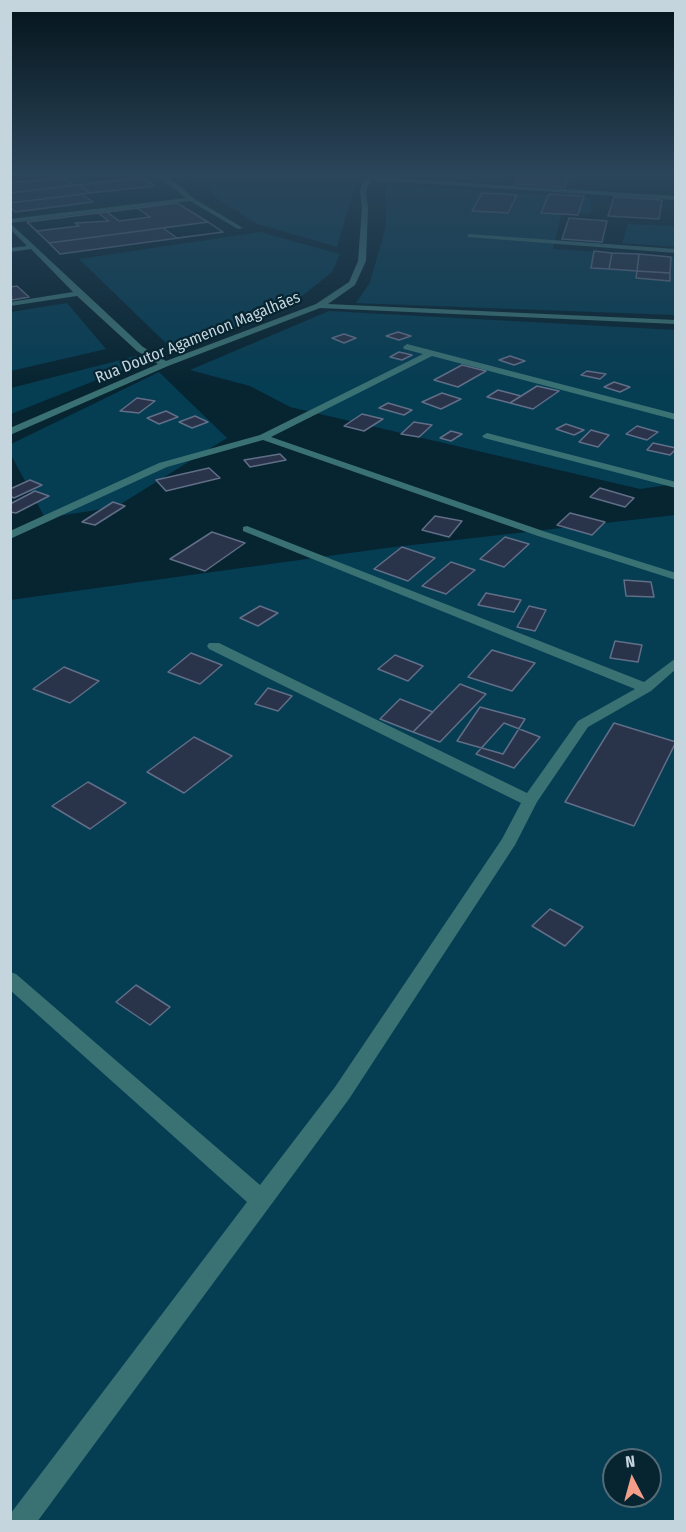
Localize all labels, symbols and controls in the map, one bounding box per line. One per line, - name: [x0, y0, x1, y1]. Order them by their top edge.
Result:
- street label: Rua Doutor Agamenon Magalhães: [93, 288, 303, 388]
- north arrow: [602, 1448, 662, 1508]
- text: N: [625, 1452, 636, 1472]

